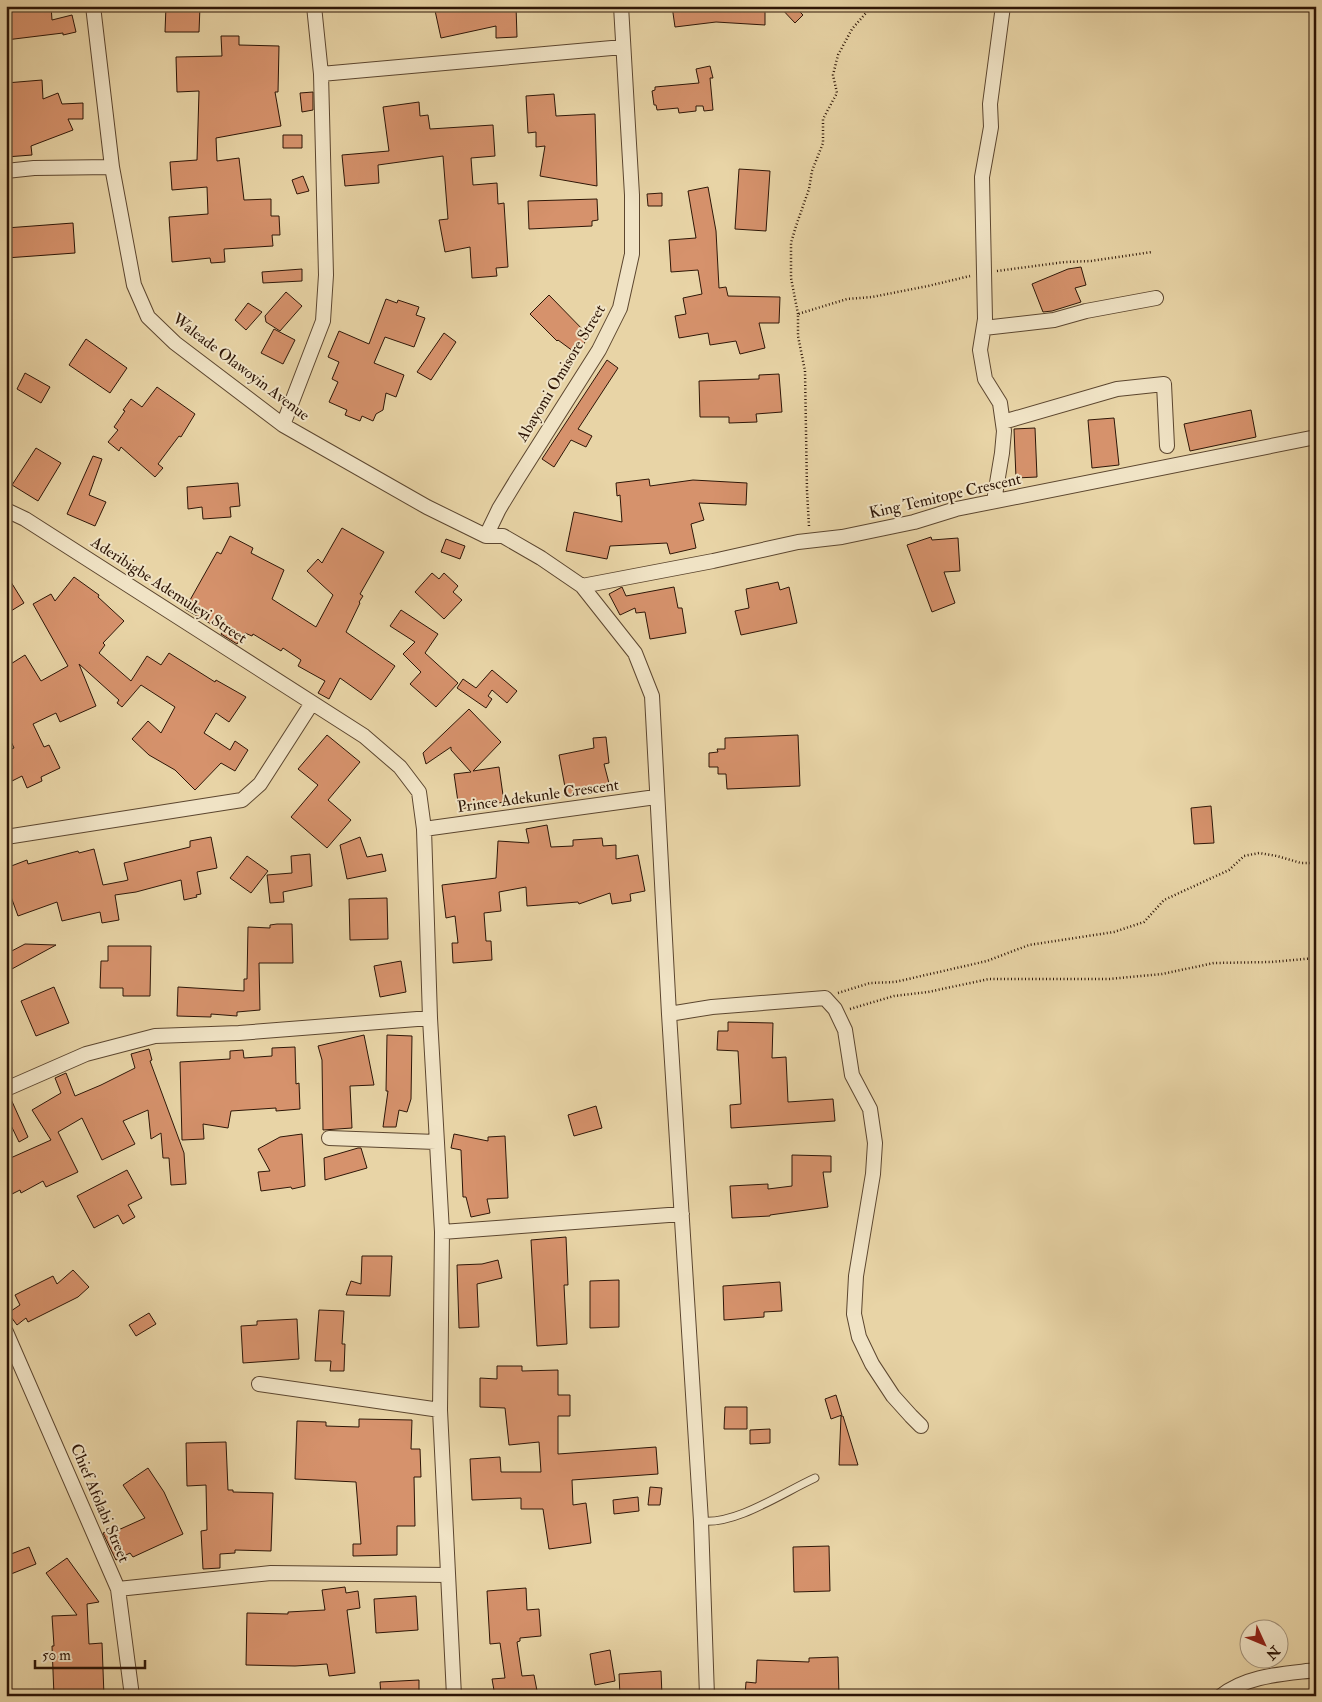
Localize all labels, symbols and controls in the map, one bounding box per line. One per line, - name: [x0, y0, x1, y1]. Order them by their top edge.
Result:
- street label: Abayomi Omisore Street: [512, 301, 610, 446]
- street label: Waleade Olawoyin Avenue: [168, 308, 314, 425]
- street label: King Temitope Crescent: [867, 469, 1023, 524]
- street label: Aderibigbe Ademuleyi Street: [86, 532, 251, 648]
- street label: Prince Adekunle Crescent: [456, 775, 620, 817]
- street label: Chief Afolabi Street: [66, 1441, 134, 1565]
- north arrow: [1240, 1620, 1290, 1670]
- scale bar: [35, 1637, 145, 1669]
- text: N: [1262, 1642, 1284, 1663]
- text: 50 m: [42, 1646, 71, 1665]

